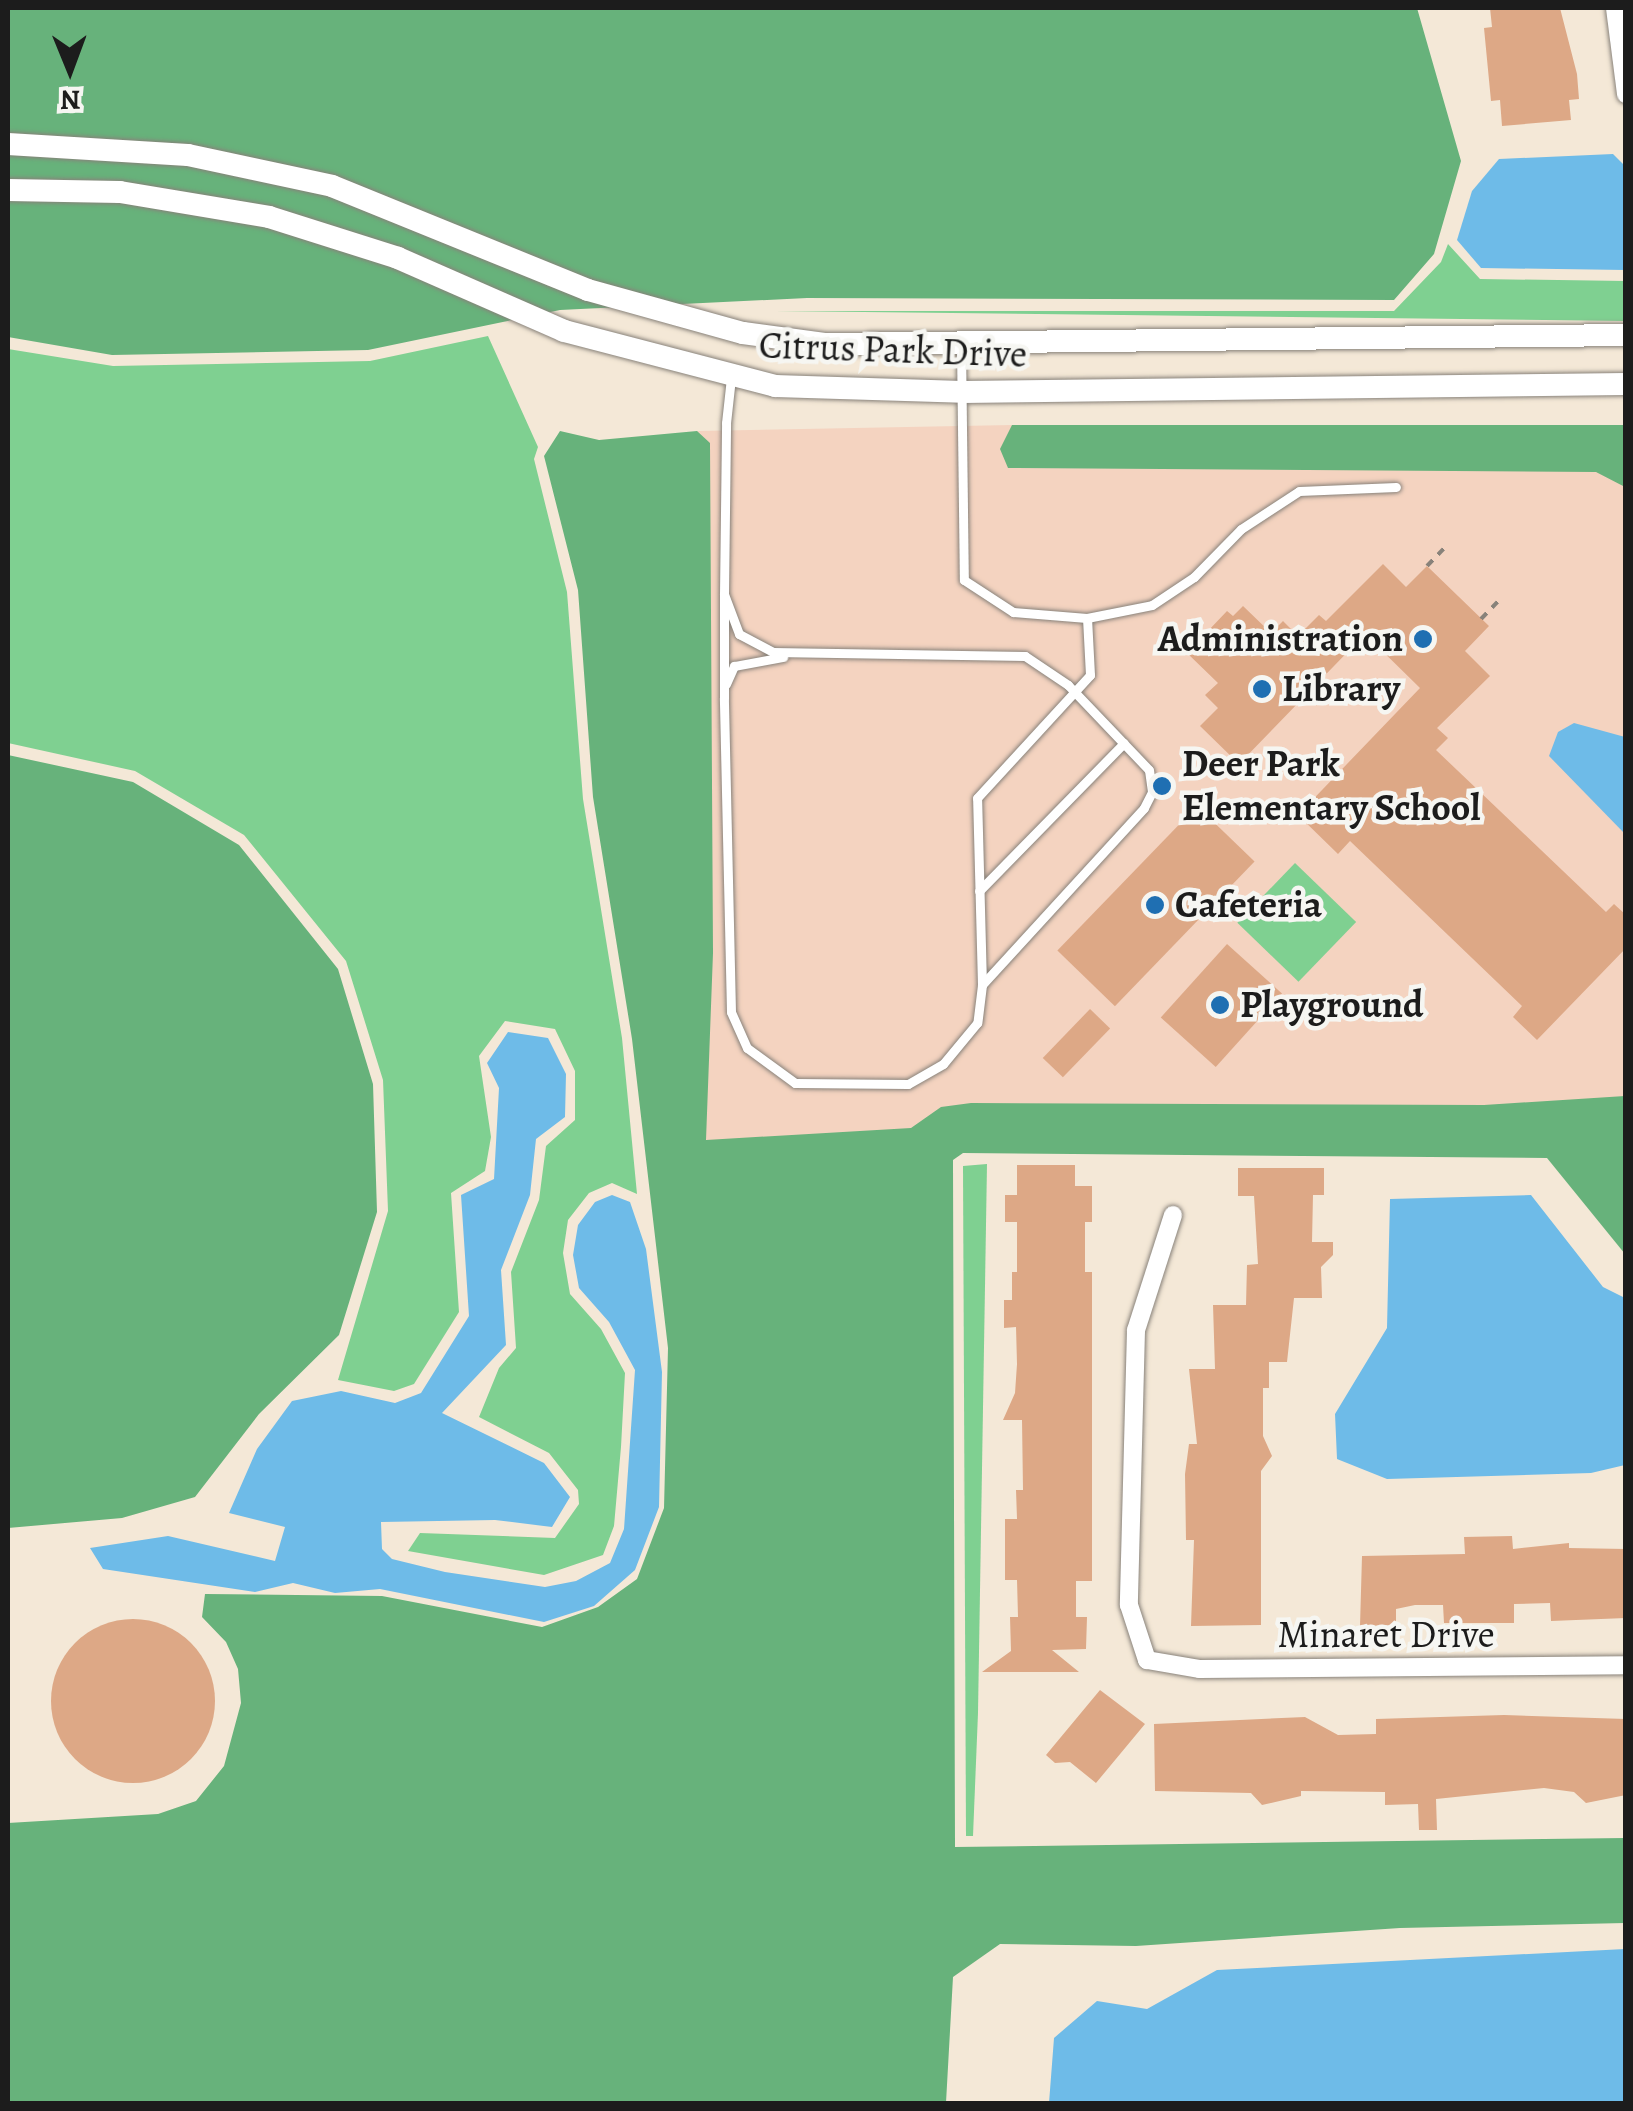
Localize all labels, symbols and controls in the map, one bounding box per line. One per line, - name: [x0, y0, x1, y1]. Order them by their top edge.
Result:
- north arrow: [20, 20, 120, 120]
- text: N: [60, 81, 81, 119]
- street label: Citrus Park Drive: [758, 323, 1028, 377]
- place label: Administration: [1158, 616, 1403, 662]
- marker: Administration: [1412, 628, 1434, 650]
- place label: Library: [1282, 666, 1400, 712]
- marker: Library: [1251, 678, 1273, 700]
- place label: Deer Park Elementary School: [1182, 741, 1480, 831]
- marker: Deer Park Elementary School: [1151, 775, 1173, 797]
- place label: Cafeteria: [1175, 882, 1322, 928]
- marker: Cafeteria: [1144, 894, 1166, 916]
- place label: Playground: [1240, 982, 1423, 1028]
- marker: Playground: [1209, 994, 1231, 1016]
- street label: Minaret Drive: [1277, 1612, 1495, 1658]

